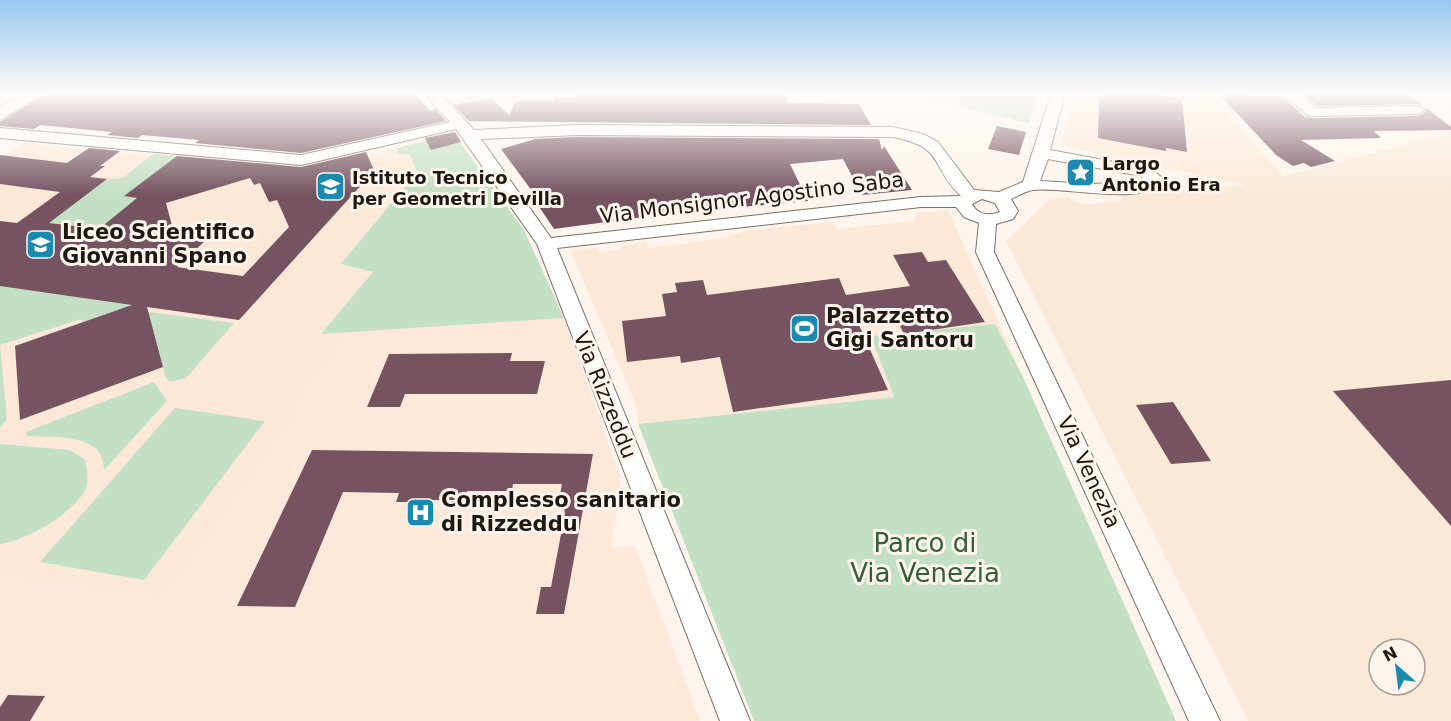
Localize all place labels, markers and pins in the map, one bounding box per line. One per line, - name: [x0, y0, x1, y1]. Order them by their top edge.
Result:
- place label: Largo Antonio Era: [1102, 153, 1221, 195]
- place icon: Largo Antonio Era: [1065, 157, 1097, 189]
- place label: Istituto Tecnico per Geometri Devilla: [352, 167, 562, 209]
- school or university icon: Istituto Tecnico per Geometri Devilla: [315, 171, 347, 203]
- place label: Liceo Scientifico Giovanni Spano: [62, 220, 255, 268]
- school or university icon: Liceo Scientifico Giovanni Spano: [25, 228, 57, 260]
- place label: Palazzetto Gigi Santoru: [826, 304, 974, 352]
- sports icon: Palazzetto Gigi Santoru: [789, 312, 821, 344]
- place label: Complesso sanitario di Rizzeddu: [441, 488, 681, 536]
- hospital icon: Complesso sanitario di Rizzeddu: [404, 496, 436, 528]

